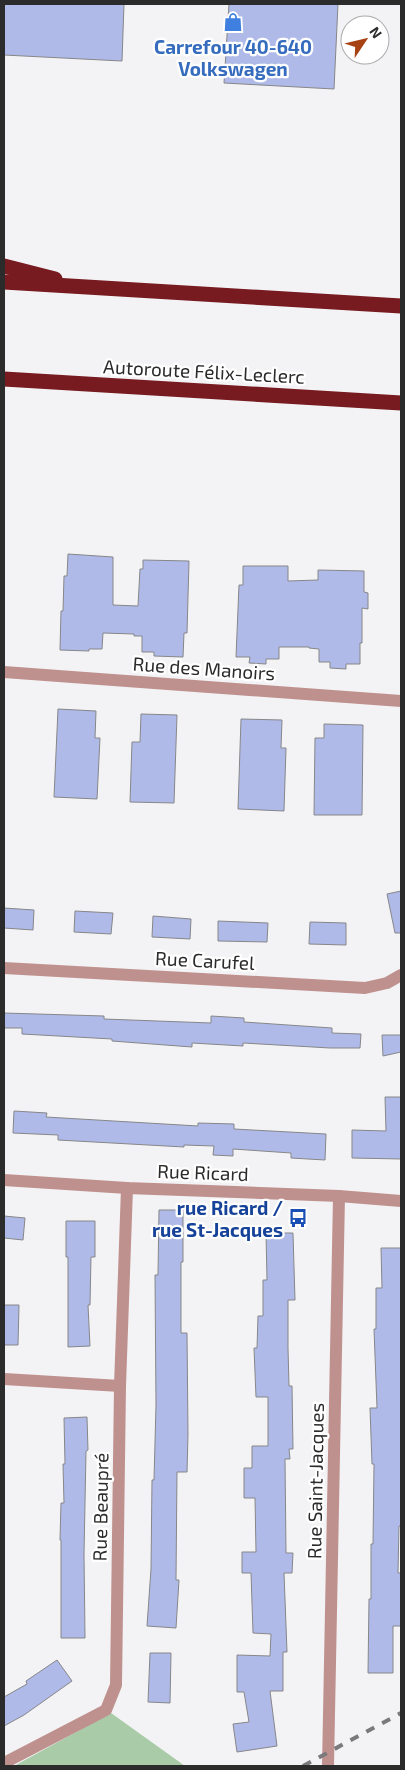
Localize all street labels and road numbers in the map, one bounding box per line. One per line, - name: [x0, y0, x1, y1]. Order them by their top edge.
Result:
- street label: Autoroute Félix-Leclerc: [103, 354, 305, 388]
- street label: Rue des Manoirs: [132, 652, 276, 684]
- street label: Rue Carufel: [155, 946, 256, 974]
- street label: Rue Ricard: [157, 1159, 249, 1185]
- street label: Rue Saint-Jacques: [302, 1403, 328, 1559]
- street label: Rue Beaupré: [88, 1452, 112, 1562]

